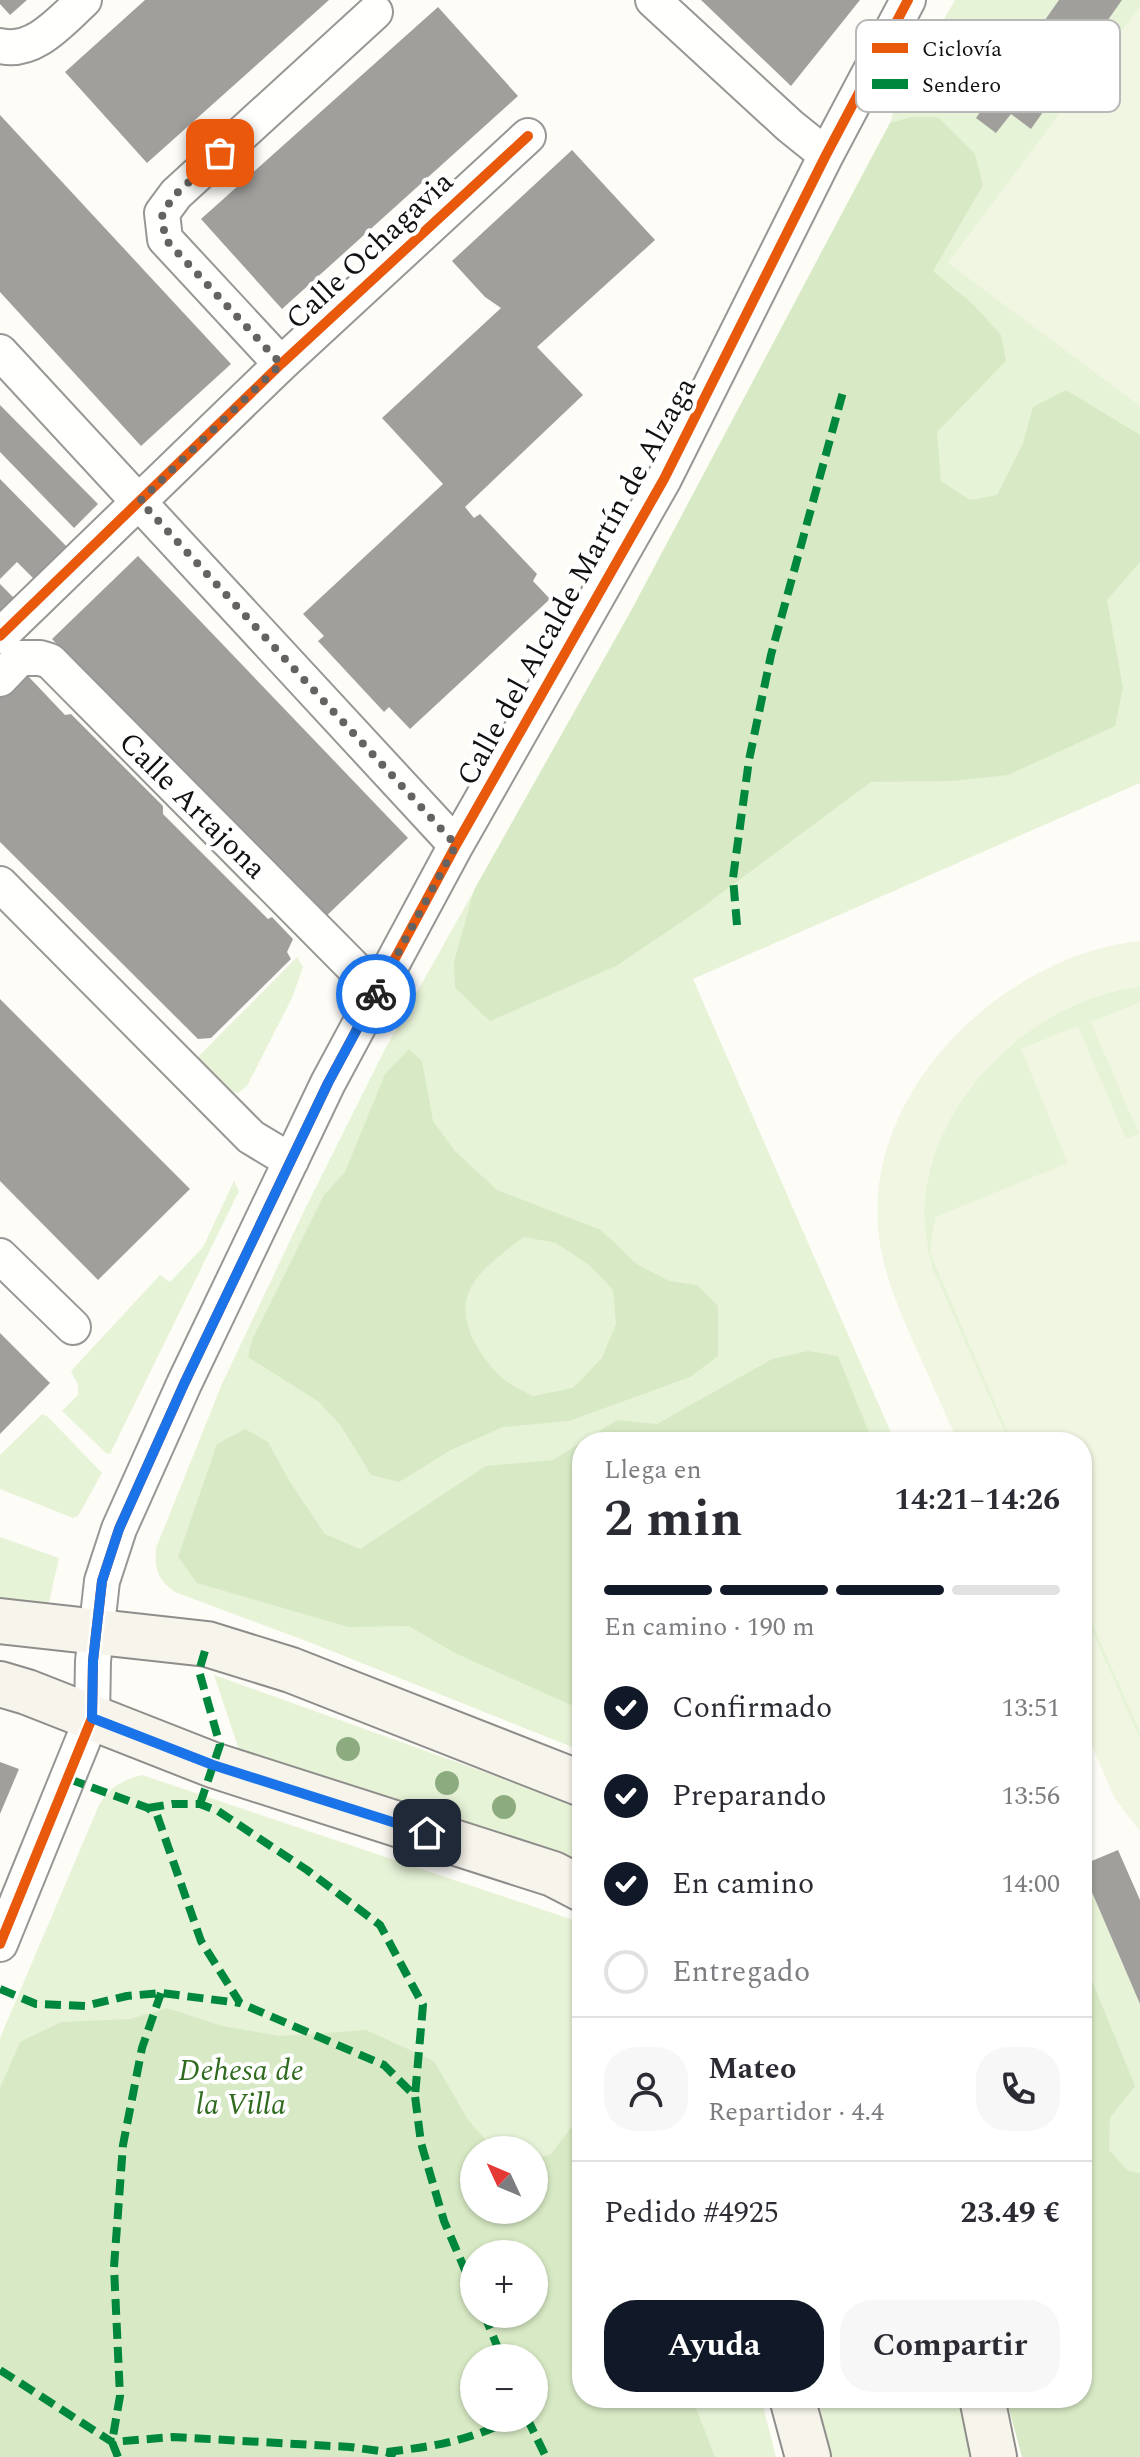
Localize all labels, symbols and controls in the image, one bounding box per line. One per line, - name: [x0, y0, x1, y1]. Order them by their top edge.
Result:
- legend: [856, 20, 1120, 112]
- text: Ciclovía: [922, 33, 1002, 66]
- text: Sendero: [922, 69, 1001, 102]
- pin: [186, 119, 254, 187]
- icon: bag: [198, 131, 242, 175]
- street label: Calle Ochagavia: [275, 160, 464, 341]
- street label: Calle del Alcalde Martín de Alzaga: [445, 368, 709, 794]
- street label: Calle Artajona: [108, 721, 277, 891]
- courier: [336, 954, 416, 1034]
- icon: bike: [354, 972, 398, 1016]
- text: Llega en: [604, 1450, 702, 1490]
- text: 14:21–14:26: [894, 1477, 1060, 1523]
- text: 2 min: [604, 1480, 742, 1559]
- text: En camino · 190 m: [604, 1607, 815, 1647]
- text: Confirmado: [672, 1685, 832, 1731]
- icon: check: [604, 1686, 648, 1730]
- text: 13:51: [1001, 1688, 1060, 1728]
- text: Preparando: [672, 1773, 826, 1819]
- icon: check: [604, 1774, 648, 1818]
- text: 13:56: [1001, 1776, 1060, 1816]
- pin: [393, 1799, 461, 1867]
- icon: home: [405, 1811, 449, 1855]
- text: En camino: [672, 1861, 814, 1907]
- icon: check: [604, 1862, 648, 1906]
- text: 14:00: [1001, 1864, 1060, 1904]
- text: Entregado: [672, 1949, 810, 1995]
- text: Mateo: [708, 2046, 796, 2092]
- button: person: [604, 2047, 688, 2131]
- button: phone: [976, 2047, 1060, 2131]
- park label: Dehesa de la Villa: [178, 2048, 304, 2128]
- text: Repartidor · 4.4: [708, 2092, 884, 2132]
- north arrow: [460, 2136, 548, 2224]
- map controls: [460, 2136, 548, 2432]
- text: Pedido #4925: [604, 2190, 779, 2236]
- text: 23.49 €: [960, 2190, 1060, 2236]
- button: +: [460, 2240, 548, 2328]
- button: Ayuda: [604, 2300, 824, 2392]
- button: Compartir: [840, 2300, 1060, 2392]
- button: −: [460, 2344, 548, 2432]

